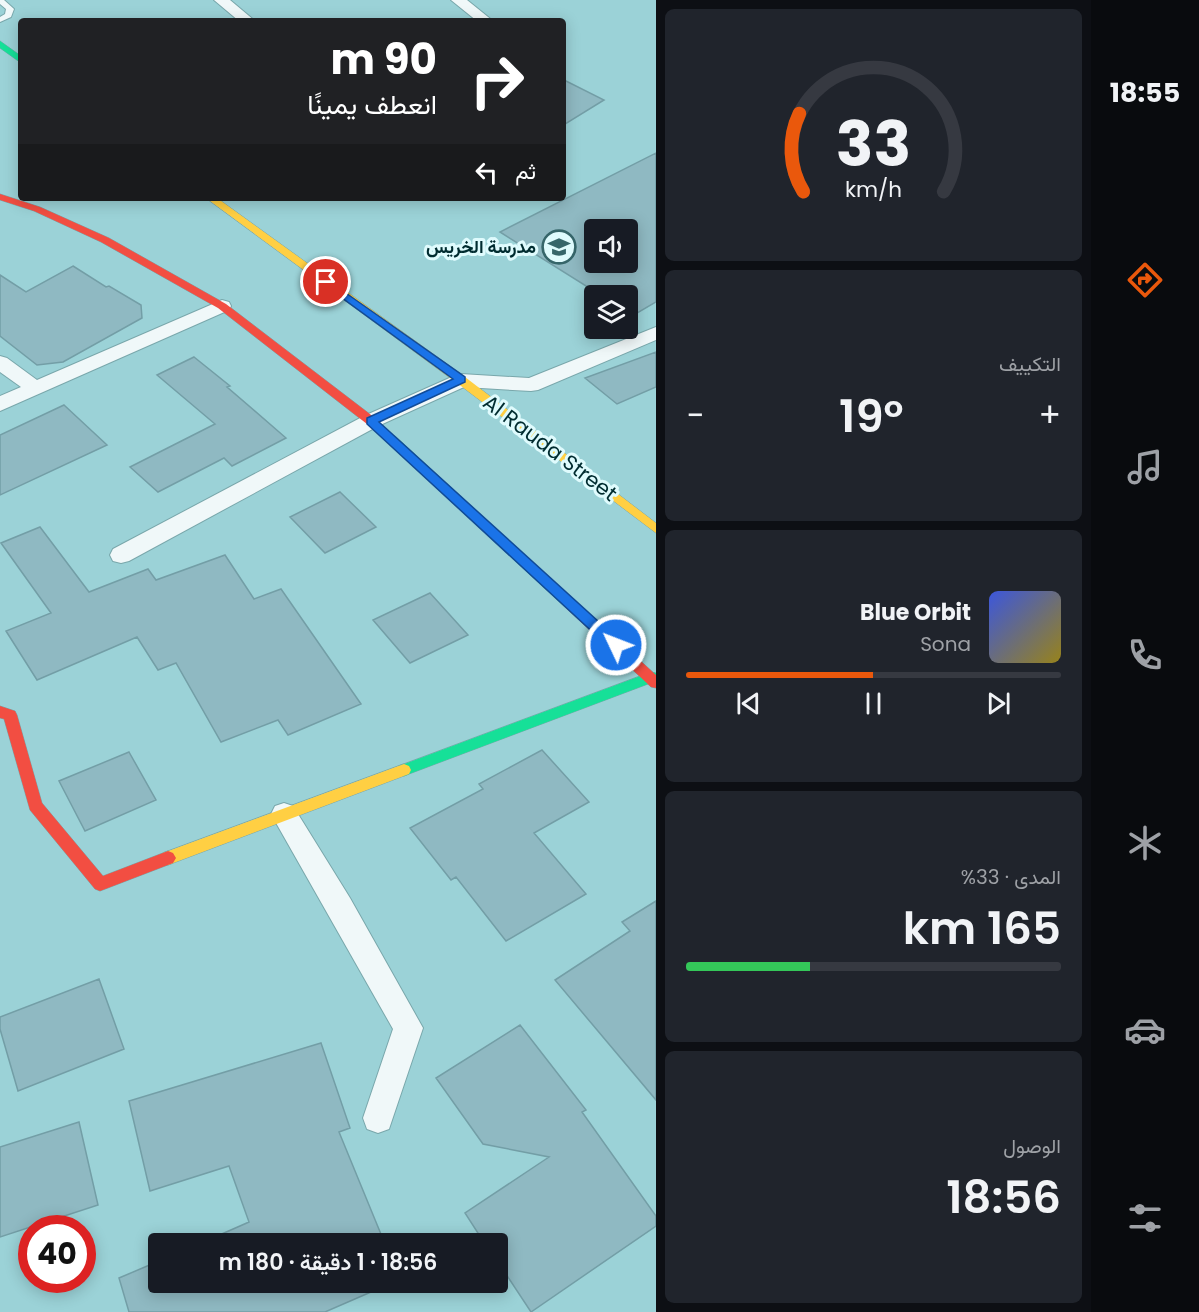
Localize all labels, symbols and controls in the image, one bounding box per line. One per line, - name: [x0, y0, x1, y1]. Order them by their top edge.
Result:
- text: 90 m: [330, 30, 437, 89]
- icon: right: [458, 42, 536, 120]
- text: 18:55: [1110, 74, 1180, 111]
- text: انعطف يمينًا: [307, 86, 437, 123]
- text: 33: [836, 100, 911, 188]
- icon: left: [470, 156, 503, 189]
- text: ثم: [515, 156, 536, 187]
- text: km/h: [845, 174, 902, 205]
- map controls: [584, 219, 638, 339]
- button: sound: [584, 219, 638, 273]
- school or university icon: مدرسة الخريس: [541, 229, 577, 265]
- place label: مدرسة الخريس: [426, 234, 536, 259]
- pin: [300, 256, 351, 307]
- icon: directions: [1124, 259, 1166, 301]
- icon: arrive: [309, 265, 342, 298]
- button: layers: [584, 285, 638, 339]
- text: التكييف: [999, 350, 1061, 378]
- text: 19°: [839, 385, 904, 448]
- street label: Al Rauda Street: [477, 388, 623, 508]
- text: −: [686, 392, 704, 439]
- text: +: [1038, 392, 1061, 439]
- icon: music: [1124, 446, 1166, 488]
- text: Blue Orbit: [860, 597, 971, 628]
- position arrow: [584, 613, 648, 677]
- text: Sona: [920, 630, 971, 658]
- icon: phone: [1124, 634, 1166, 676]
- icon: previous: [732, 687, 765, 720]
- icon: pause: [857, 687, 890, 720]
- icon: next: [982, 687, 1015, 720]
- icon: climate: [1124, 822, 1166, 864]
- text: المدى · 33%: [961, 863, 1061, 891]
- text: 165 km: [903, 897, 1061, 960]
- icon: car: [1124, 1009, 1166, 1051]
- text: الوصول: [1003, 1132, 1061, 1160]
- text: 18:56: [946, 1166, 1061, 1229]
- icon: filters: [1124, 1197, 1166, 1239]
- speed limit sign: 40: [18, 1215, 96, 1293]
- text: 18:56 · 1 دقيقة · 180 m: [219, 1247, 437, 1278]

